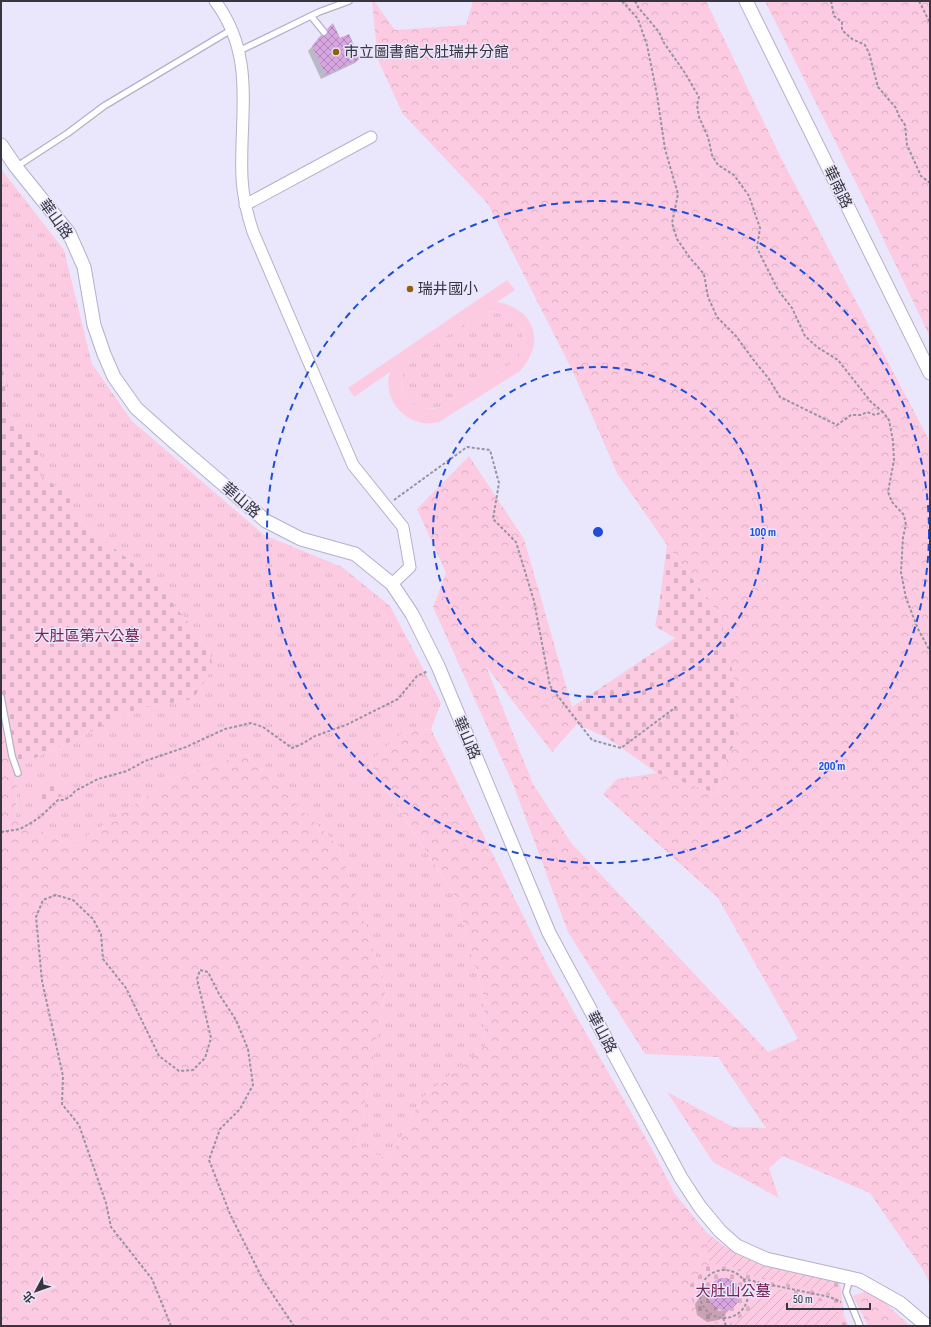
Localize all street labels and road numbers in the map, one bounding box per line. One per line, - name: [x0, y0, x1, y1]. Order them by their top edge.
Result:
- street label: 華南路: [819, 163, 856, 212]
- street label: 華山路: [35, 196, 77, 243]
- street label: 華山路: [217, 478, 264, 522]
- street label: 華山路: [449, 714, 484, 763]
- street label: 華山路: [583, 1008, 621, 1057]

